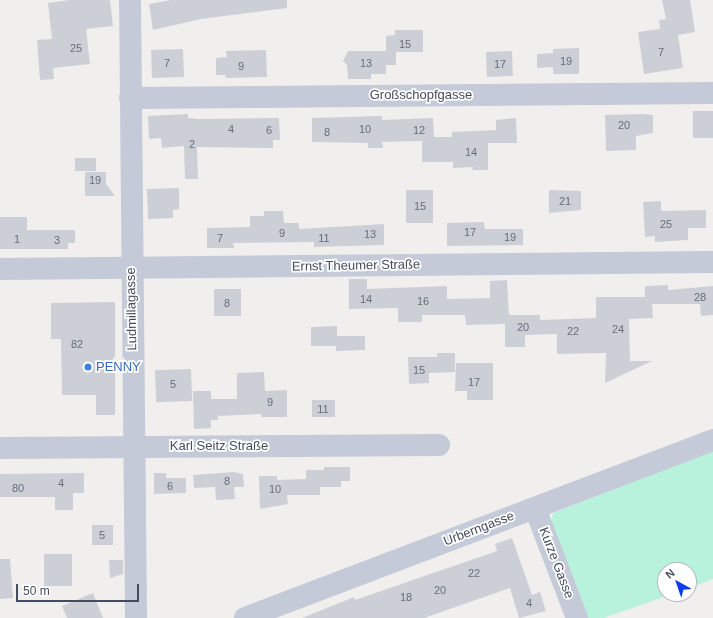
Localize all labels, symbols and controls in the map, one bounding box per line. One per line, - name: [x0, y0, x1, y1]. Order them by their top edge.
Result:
- house number: 15: [399, 37, 411, 51]
- house number: 25: [70, 41, 82, 55]
- house number: 7: [658, 45, 664, 59]
- house number: 19: [560, 54, 572, 68]
- house number: 7: [164, 56, 170, 70]
- house number: 13: [360, 56, 372, 70]
- house number: 17: [494, 57, 506, 71]
- house number: 9: [238, 59, 244, 73]
- street label: Großschopfgasse: [370, 87, 472, 103]
- house number: 20: [618, 118, 630, 132]
- house number: 4: [228, 122, 234, 136]
- house number: 10: [359, 122, 371, 136]
- house number: 6: [266, 123, 272, 137]
- house number: 12: [413, 123, 425, 137]
- house number: 8: [324, 125, 330, 139]
- house number: 2: [189, 137, 195, 151]
- house number: 14: [465, 145, 477, 159]
- house number: 19: [89, 173, 101, 187]
- house number: 21: [559, 194, 571, 208]
- house number: 15: [414, 199, 426, 213]
- house number: 25: [660, 217, 672, 231]
- house number: 17: [464, 225, 476, 239]
- house number: 9: [279, 226, 285, 240]
- house number: 13: [364, 227, 376, 241]
- house number: 19: [504, 230, 516, 244]
- house number: 7: [217, 231, 223, 245]
- house number: 11: [318, 231, 330, 245]
- house number: 1: [14, 232, 20, 246]
- house number: 3: [54, 233, 60, 247]
- street label: Ernst Theumer Straße: [292, 257, 420, 275]
- street label: Ludmillagasse: [123, 267, 141, 351]
- house number: 28: [694, 290, 706, 304]
- house number: 14: [360, 292, 372, 306]
- house number: 16: [417, 294, 429, 308]
- house number: 8: [224, 296, 230, 310]
- house number: 20: [517, 320, 529, 334]
- house number: 24: [612, 322, 624, 336]
- house number: 22: [567, 324, 579, 338]
- house number: 82: [71, 337, 83, 351]
- place label: PENNY: [96, 359, 141, 375]
- marker: PENNY: [83, 362, 93, 372]
- house number: 15: [413, 363, 425, 377]
- house number: 17: [468, 375, 480, 389]
- house number: 5: [170, 377, 176, 391]
- house number: 9: [267, 395, 273, 409]
- house number: 11: [317, 402, 329, 416]
- street label: Karl Seitz Straße: [170, 438, 268, 454]
- house number: 8: [224, 474, 230, 488]
- house number: 4: [58, 476, 64, 490]
- house number: 6: [167, 479, 173, 493]
- house number: 80: [12, 481, 24, 495]
- house number: 10: [269, 482, 281, 496]
- street label: Urberngasse: [441, 508, 517, 550]
- street label: Kurze Gasse: [535, 525, 577, 601]
- house number: 5: [99, 528, 105, 542]
- north arrow: [657, 562, 697, 602]
- house number: 22: [468, 566, 480, 580]
- text: N: [663, 566, 677, 581]
- scale bar: [18, 576, 141, 602]
- house number: 20: [434, 583, 446, 597]
- text: 50 m: [23, 584, 50, 598]
- house number: 18: [400, 590, 412, 604]
- house number: 4: [526, 596, 532, 610]

